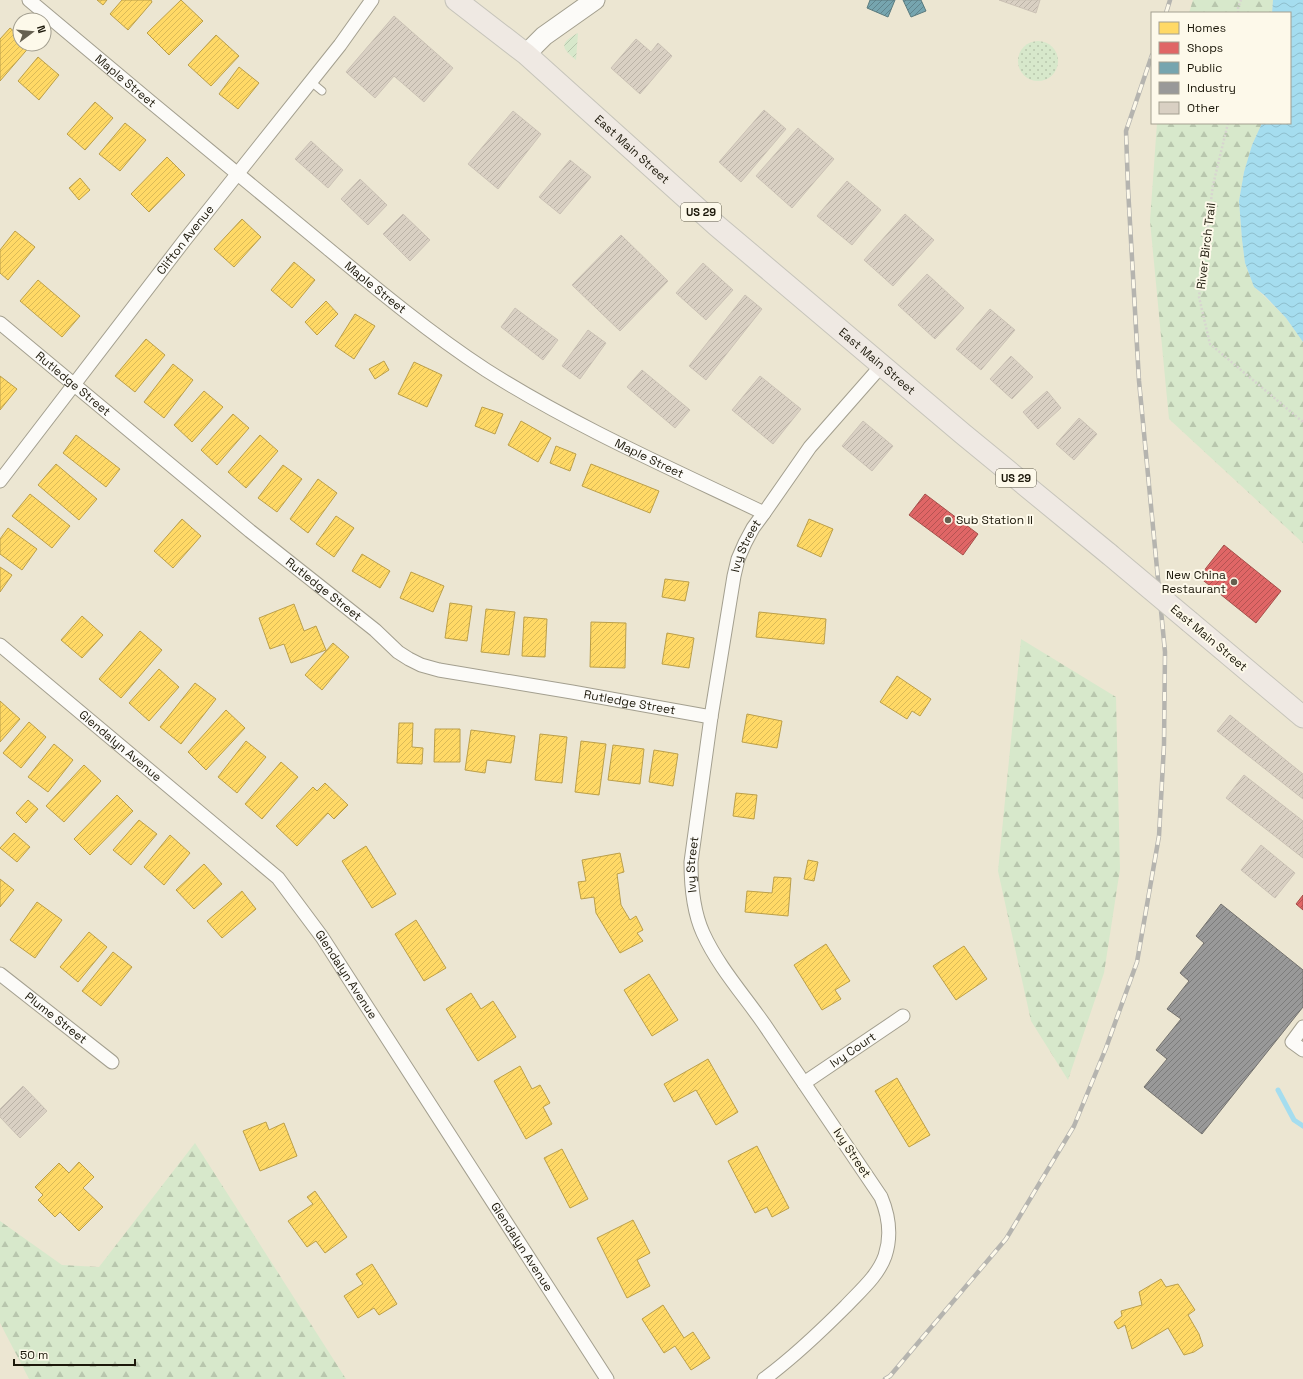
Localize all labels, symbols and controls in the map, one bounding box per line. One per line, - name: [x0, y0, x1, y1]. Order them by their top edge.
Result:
- north arrow: [12, 12, 52, 52]
- legend: [1151, 12, 1291, 124]
- text: Homes: [1187, 20, 1226, 36]
- text: N: [34, 24, 49, 35]
- text: Shops: [1187, 40, 1223, 56]
- street label: Maple Street: [92, 51, 159, 111]
- text: Public: [1187, 60, 1222, 76]
- text: Industry: [1187, 80, 1236, 96]
- text: Other: [1187, 100, 1220, 116]
- street label: East Main Street: [591, 111, 673, 187]
- street label: Clifton Avenue: [153, 202, 217, 278]
- street label: River Birch Trail: [1193, 202, 1219, 290]
- road number: US 29: [681, 203, 721, 221]
- street label: Maple Street: [341, 258, 409, 317]
- street label: East Main Street: [835, 324, 919, 398]
- street label: Rutledge Street: [32, 348, 114, 420]
- street label: Maple Street: [612, 435, 686, 482]
- road number: US 29: [996, 469, 1036, 487]
- place label: Sub Station II: [956, 512, 1033, 528]
- marker: Sub Station II: [943, 515, 953, 525]
- street label: Ivy Street: [727, 516, 765, 574]
- street label: Rutledge Street: [282, 554, 365, 624]
- place label: New China Restaurant: [1162, 567, 1226, 597]
- marker: New China Restaurant: [1229, 577, 1239, 587]
- street label: East Main Street: [1167, 601, 1251, 675]
- street label: Rutledge Street: [583, 686, 677, 718]
- street label: Glendalyn Avenue: [76, 707, 165, 785]
- street label: Ivy Street: [683, 835, 702, 894]
- street label: Glendalyn Avenue: [311, 927, 381, 1022]
- street label: Plume Street: [21, 988, 90, 1047]
- street label: Ivy Court: [827, 1029, 879, 1071]
- street label: Ivy Street: [830, 1125, 874, 1181]
- street label: Glendalyn Avenue: [487, 1199, 556, 1294]
- scale bar: [14, 1341, 135, 1367]
- text: 50 m: [20, 1347, 48, 1363]

